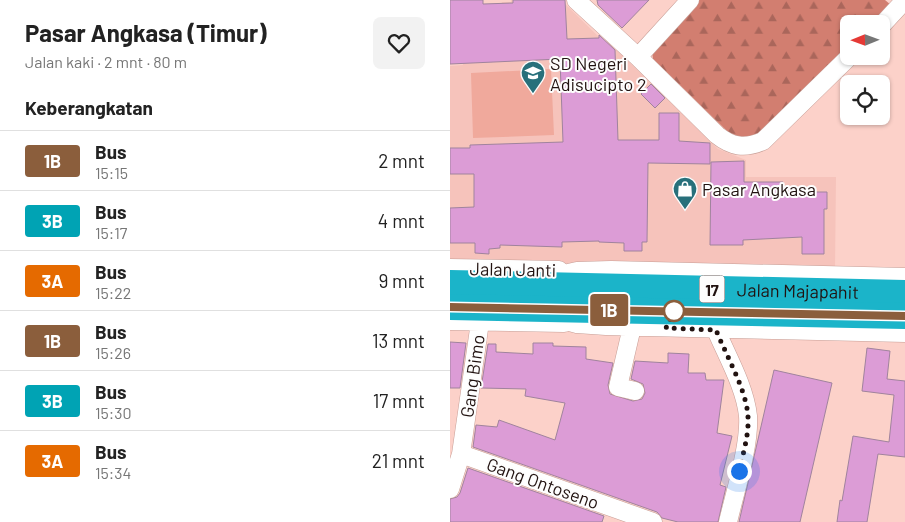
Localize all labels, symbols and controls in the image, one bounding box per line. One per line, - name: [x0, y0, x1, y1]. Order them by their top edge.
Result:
- north arrow: [840, 15, 890, 65]
- map controls: [840, 15, 890, 125]
- button: heart: [373, 17, 425, 69]
- text: Pasar Angkasa (Timur): [25, 18, 267, 47]
- text: Jalan kaki · 2 mnt · 80 m: [25, 52, 187, 71]
- place label: SD Negeri Adisucipto 2: [550, 52, 647, 95]
- school or university icon: SD Negeri Adisucipto 2: [520, 60, 546, 94]
- button: locate: [840, 75, 890, 125]
- text: Keberangkatan: [25, 96, 153, 119]
- text: Bus: [95, 140, 127, 163]
- text: 2 mnt: [378, 149, 425, 172]
- text: 1B: [44, 150, 61, 172]
- text: 15:15: [95, 163, 128, 182]
- shop icon: Pasar Angkasa: [672, 176, 698, 210]
- place label: Pasar Angkasa: [702, 178, 816, 200]
- text: Bus: [95, 200, 127, 223]
- text: 4 mnt: [378, 209, 425, 232]
- text: 3B: [42, 210, 63, 232]
- text: 15:17: [95, 223, 127, 242]
- street label: Jalan Janti: [469, 257, 557, 281]
- text: Bus: [95, 260, 127, 283]
- text: 9 mnt: [378, 269, 425, 292]
- text: 3A: [42, 270, 63, 292]
- road number: 17: [700, 276, 724, 302]
- street label: Jalan Majapahit: [737, 278, 859, 303]
- text: 15:22: [95, 283, 131, 302]
- line badge: 1B: [586, 294, 632, 326]
- text: 1B: [600, 299, 618, 321]
- unlabelled marker: [663, 300, 685, 322]
- text: Bus: [95, 320, 127, 343]
- text: 13 mnt: [372, 329, 425, 352]
- text: 1B: [44, 330, 61, 352]
- street label: Gang Bimo: [455, 333, 489, 419]
- text: 15:26: [95, 343, 131, 362]
- text: Bus: [95, 380, 127, 403]
- text: 17 mnt: [373, 389, 425, 412]
- text: 3B: [42, 390, 63, 412]
- text: 15:30: [95, 403, 132, 422]
- text: Bus: [95, 440, 127, 463]
- text: 21 mnt: [372, 449, 425, 472]
- text: 3A: [42, 450, 63, 472]
- street label: Gang Ontoseno: [484, 453, 602, 513]
- your location: [727, 459, 752, 484]
- text: 15:34: [95, 463, 131, 482]

